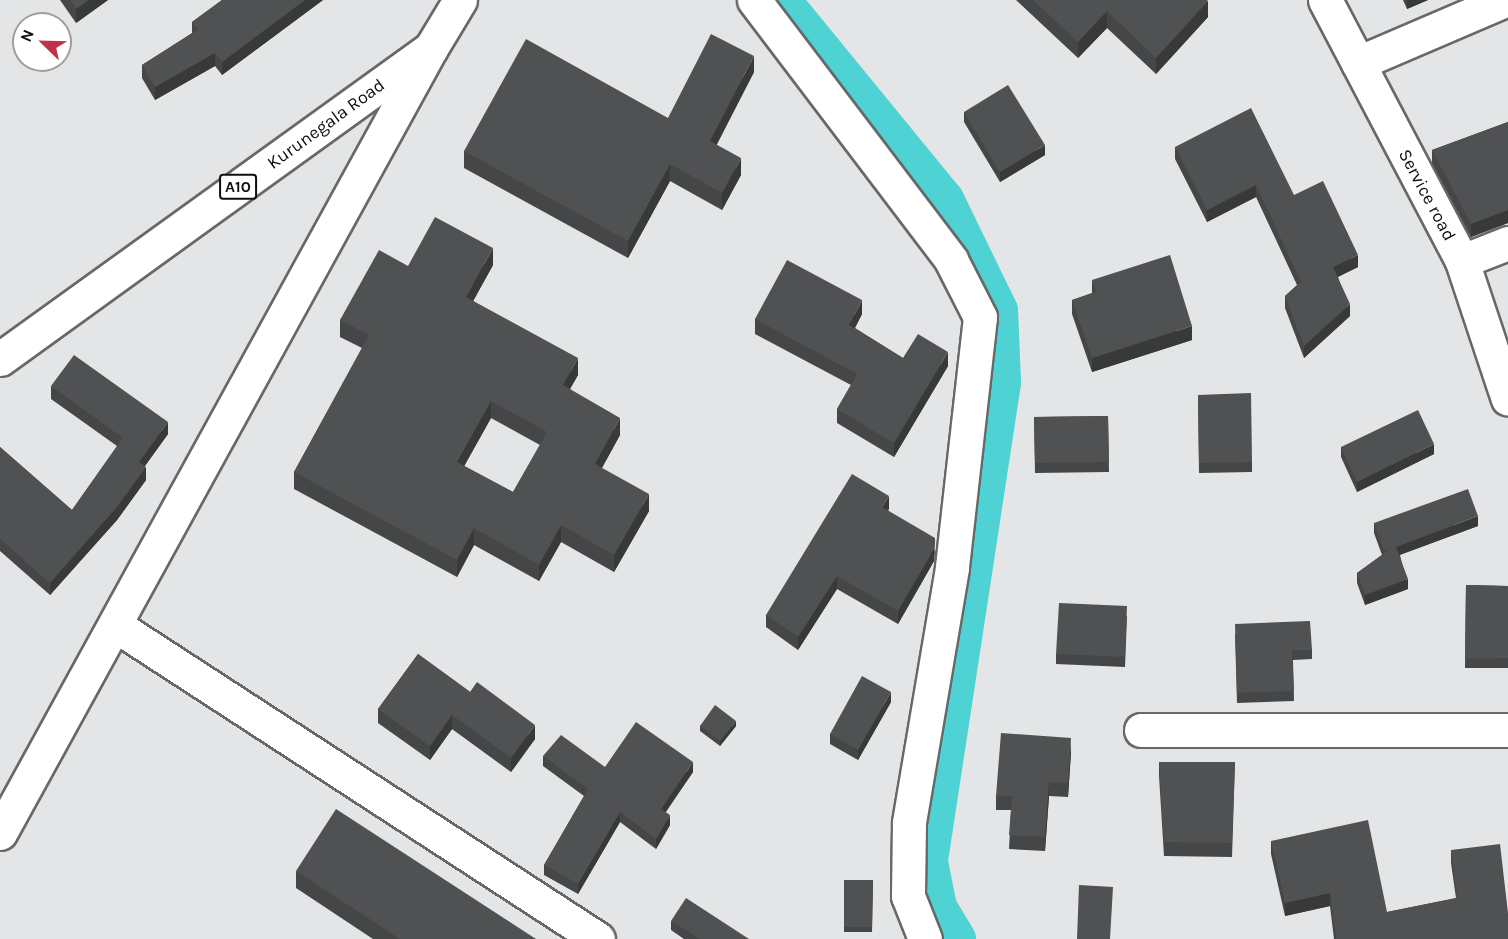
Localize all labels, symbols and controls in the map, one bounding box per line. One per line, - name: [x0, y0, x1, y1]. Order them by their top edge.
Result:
- north arrow: [12, 12, 72, 72]
- text: N: [16, 27, 38, 45]
- street label: Kurunegala Road: [263, 74, 389, 174]
- street label: Service road: [1394, 145, 1460, 245]
- road number: A10: [218, 174, 258, 200]

